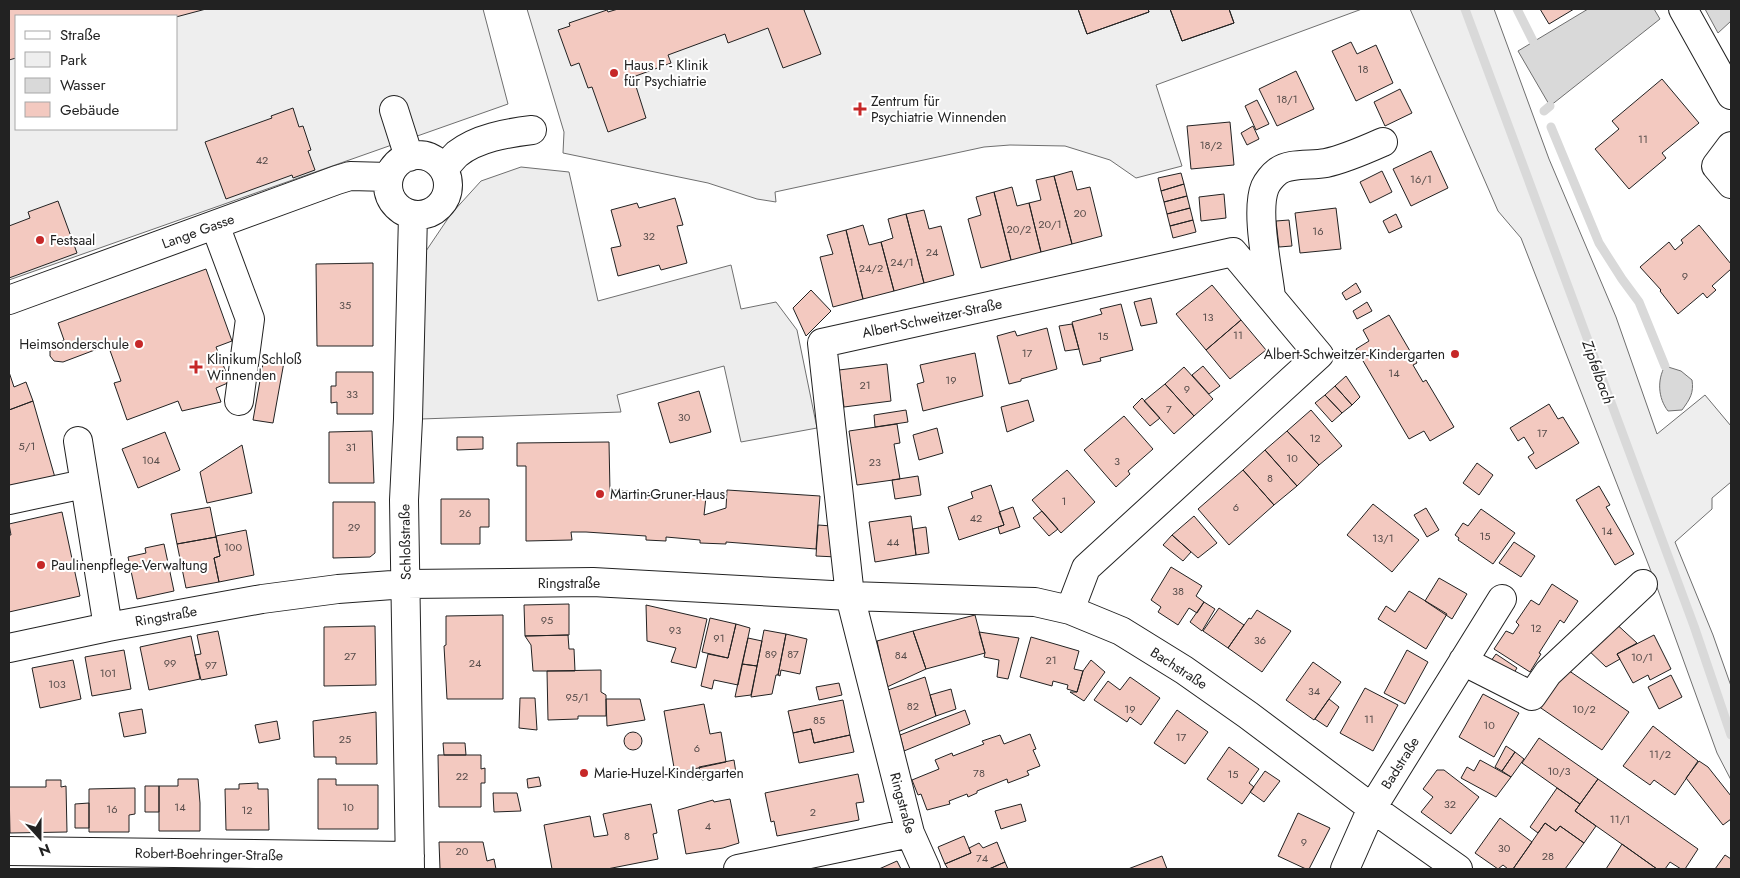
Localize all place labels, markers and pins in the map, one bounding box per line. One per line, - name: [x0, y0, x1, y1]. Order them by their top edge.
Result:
- place label: Haus F - Klinik für Psychiatrie: [624, 55, 709, 91]
- marker: Haus F - Klinik für Psychiatrie: [608, 67, 620, 79]
- place label: Zentrum für Psychiatrie Winnenden: [871, 91, 1007, 127]
- marker: Zentrum für Psychiatrie Winnenden: [853, 102, 867, 116]
- place label: Festsaal: [50, 230, 95, 250]
- marker: Festsaal: [34, 234, 46, 246]
- place label: Heimsonderschule: [19, 334, 129, 354]
- marker: Heimsonderschule: [133, 338, 145, 350]
- place label: Albert-Schweitzer-Kindergarten: [1264, 344, 1445, 364]
- marker: Albert-Schweitzer-Kindergarten: [1449, 348, 1461, 360]
- place label: Klinikum Schloß Winnenden: [207, 349, 302, 385]
- marker: Klinikum Schloß Winnenden: [189, 360, 203, 374]
- place label: Martin-Gruner-Haus: [610, 484, 726, 504]
- marker: Martin-Gruner-Haus: [594, 488, 606, 500]
- place label: Paulinenpflege-Verwaltung: [51, 555, 208, 575]
- marker: Paulinenpflege-Verwaltung: [35, 559, 47, 571]
- place label: Marie-Huzel-Kindergarten: [594, 763, 744, 783]
- marker: Marie-Huzel-Kindergarten: [578, 767, 590, 779]

